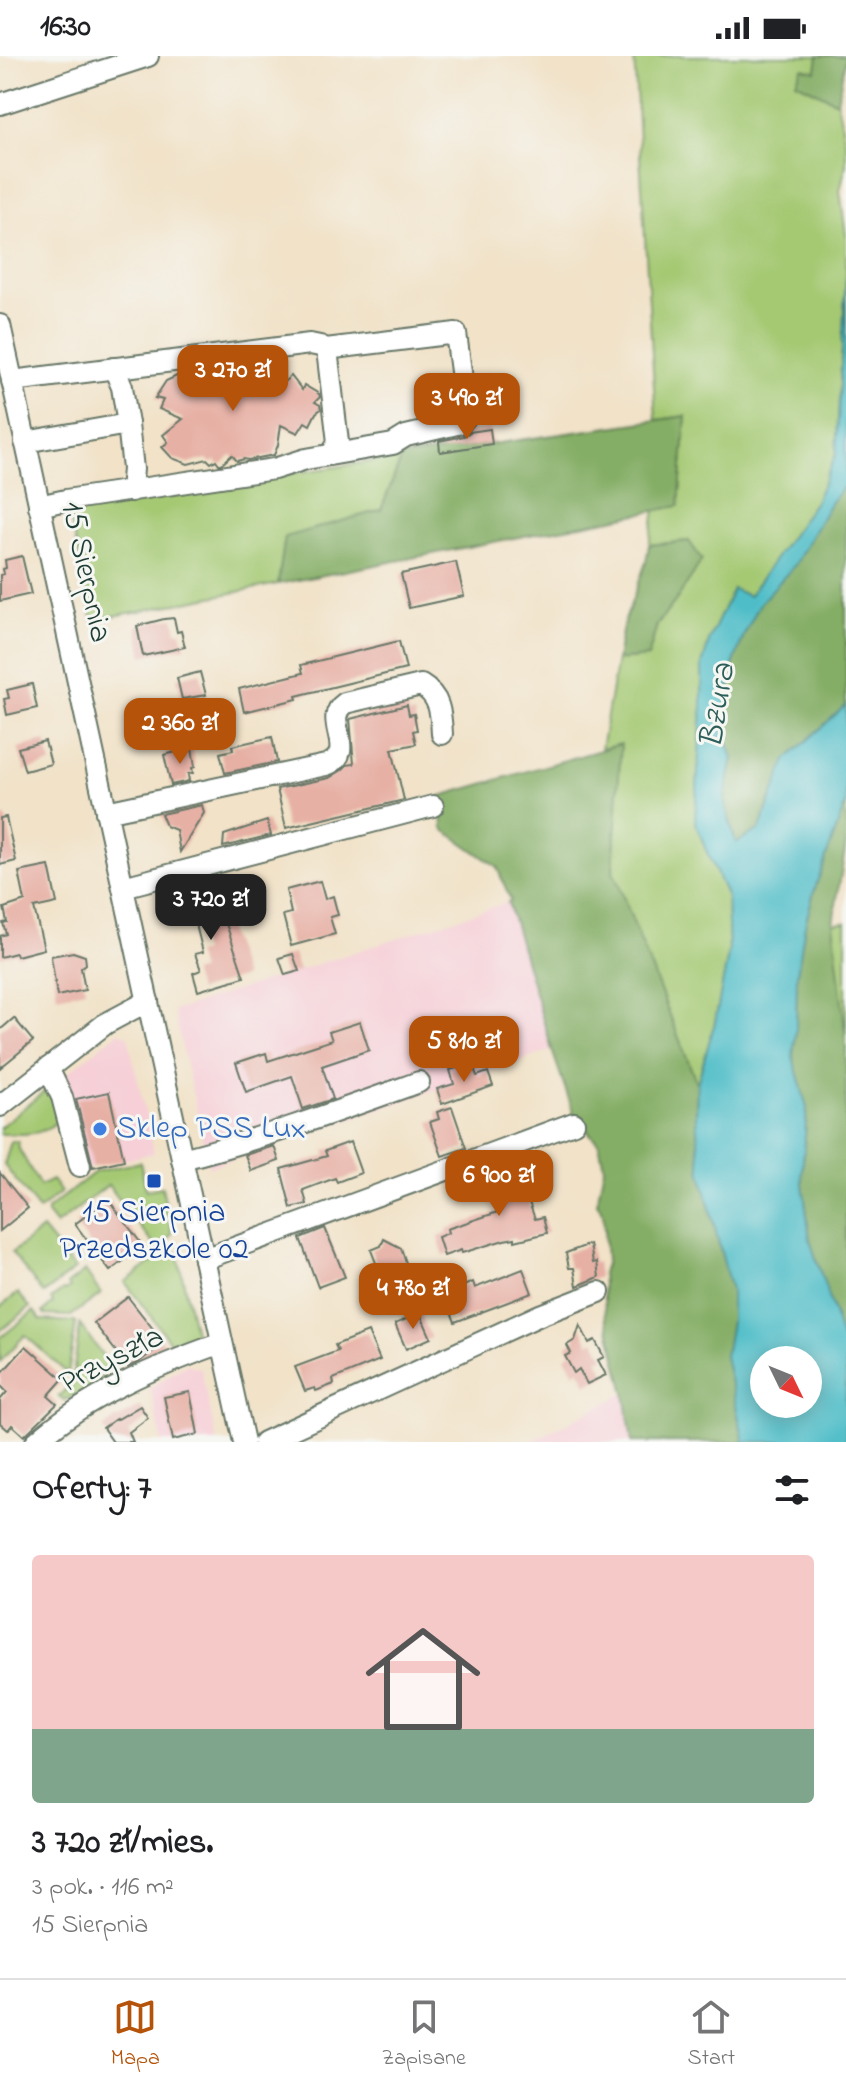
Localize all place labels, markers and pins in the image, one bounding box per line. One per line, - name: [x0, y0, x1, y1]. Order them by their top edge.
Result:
- pin: 3 270 zł: [150, 345, 316, 413]
- pin: 3 490 zł: [384, 373, 550, 441]
- pin: 2 360 zł: [97, 698, 263, 766]
- pin: 3 720 zł: [128, 874, 294, 942]
- pin: 5 810 zł: [381, 1016, 547, 1084]
- place label: Sklep PSS Lux: [116, 1106, 306, 1153]
- marker: Sklep PSS Lux: [91, 1120, 109, 1138]
- pin: 6 900 zł: [416, 1150, 582, 1218]
- marker: 15 Sierpnia Przedszkole 02: [145, 1172, 163, 1190]
- place label: 15 Sierpnia Przedszkole 02: [59, 1190, 249, 1274]
- pin: 4 780 zł: [330, 1263, 496, 1331]

